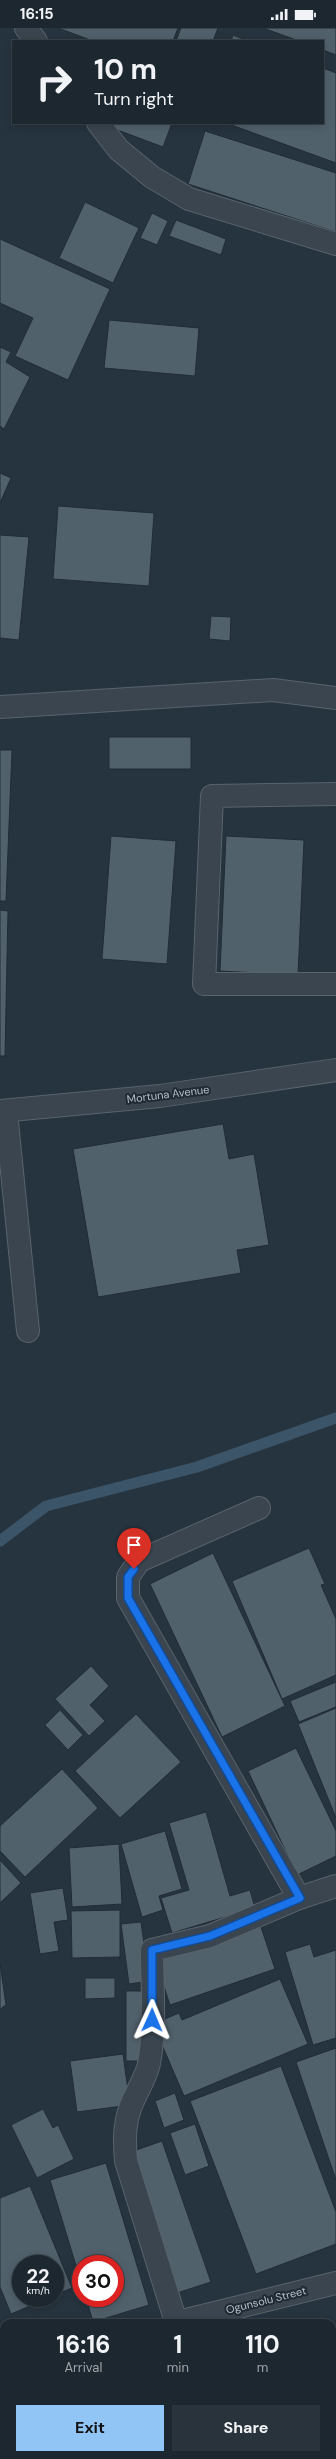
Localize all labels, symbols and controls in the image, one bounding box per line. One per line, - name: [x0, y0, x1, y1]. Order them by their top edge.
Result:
- text: 16:15: [20, 4, 54, 24]
- text: 10 m: [94, 51, 157, 88]
- icon: right: [28, 56, 80, 108]
- text: Turn right: [94, 87, 174, 111]
- street label: Mortuna Avenue: [126, 1082, 210, 1106]
- pin: [117, 1528, 151, 1569]
- icon: arrive: [123, 1534, 145, 1556]
- position arrow: [131, 1999, 173, 2041]
- speed limit sign: 30: [72, 2255, 124, 2307]
- text: 22: [26, 2263, 50, 2289]
- street label: Ogunsolu Street: [224, 2283, 308, 2317]
- text: km/h: [26, 2284, 50, 2297]
- text: 16:16: [56, 2329, 110, 2360]
- text: 1: [173, 2329, 182, 2360]
- text: 110: [245, 2329, 280, 2360]
- text: Arrival: [64, 2359, 102, 2376]
- text: min: [167, 2359, 189, 2376]
- text: m: [257, 2359, 268, 2376]
- button: Exit: [16, 2405, 164, 2451]
- button: Share: [172, 2405, 320, 2451]

